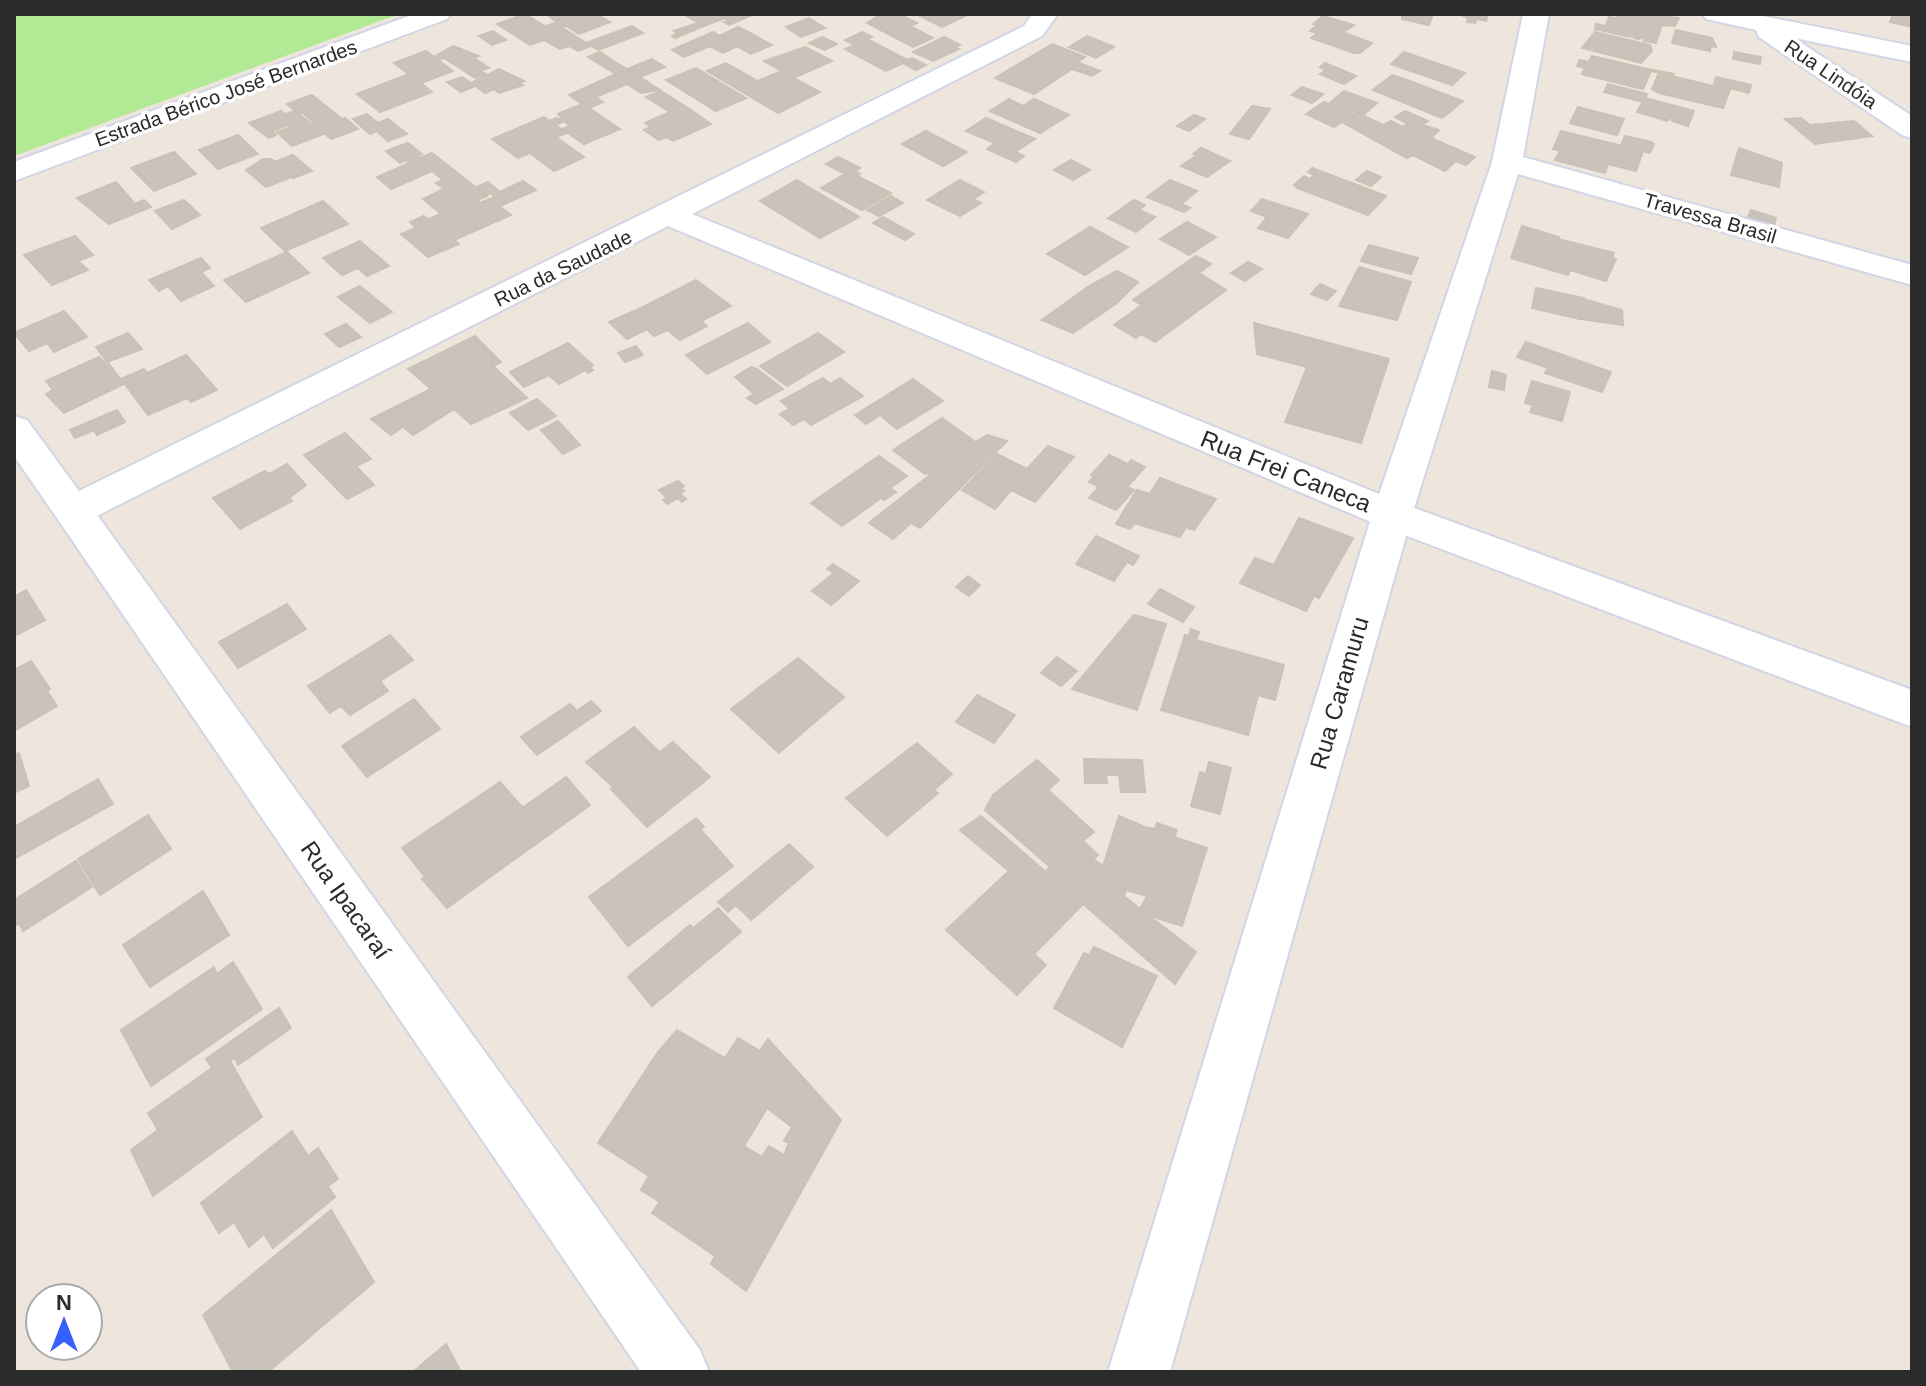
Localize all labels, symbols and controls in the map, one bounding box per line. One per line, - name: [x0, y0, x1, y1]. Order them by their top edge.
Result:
- street label: Estrada Bérico José Bernardes: [92, 35, 360, 151]
- street label: Rua Lindóia: [1781, 35, 1882, 113]
- street label: Travessa Brasil: [1641, 189, 1779, 247]
- street label: Rua da Saudade: [491, 225, 635, 311]
- street label: Rua Frei Caneca: [1197, 425, 1376, 518]
- street label: Rua Caramuru: [1304, 614, 1374, 772]
- street label: Rua Ipacaraí: [296, 836, 397, 964]
- north arrow: [24, 1282, 104, 1362]
- text: N: [56, 1290, 72, 1315]

